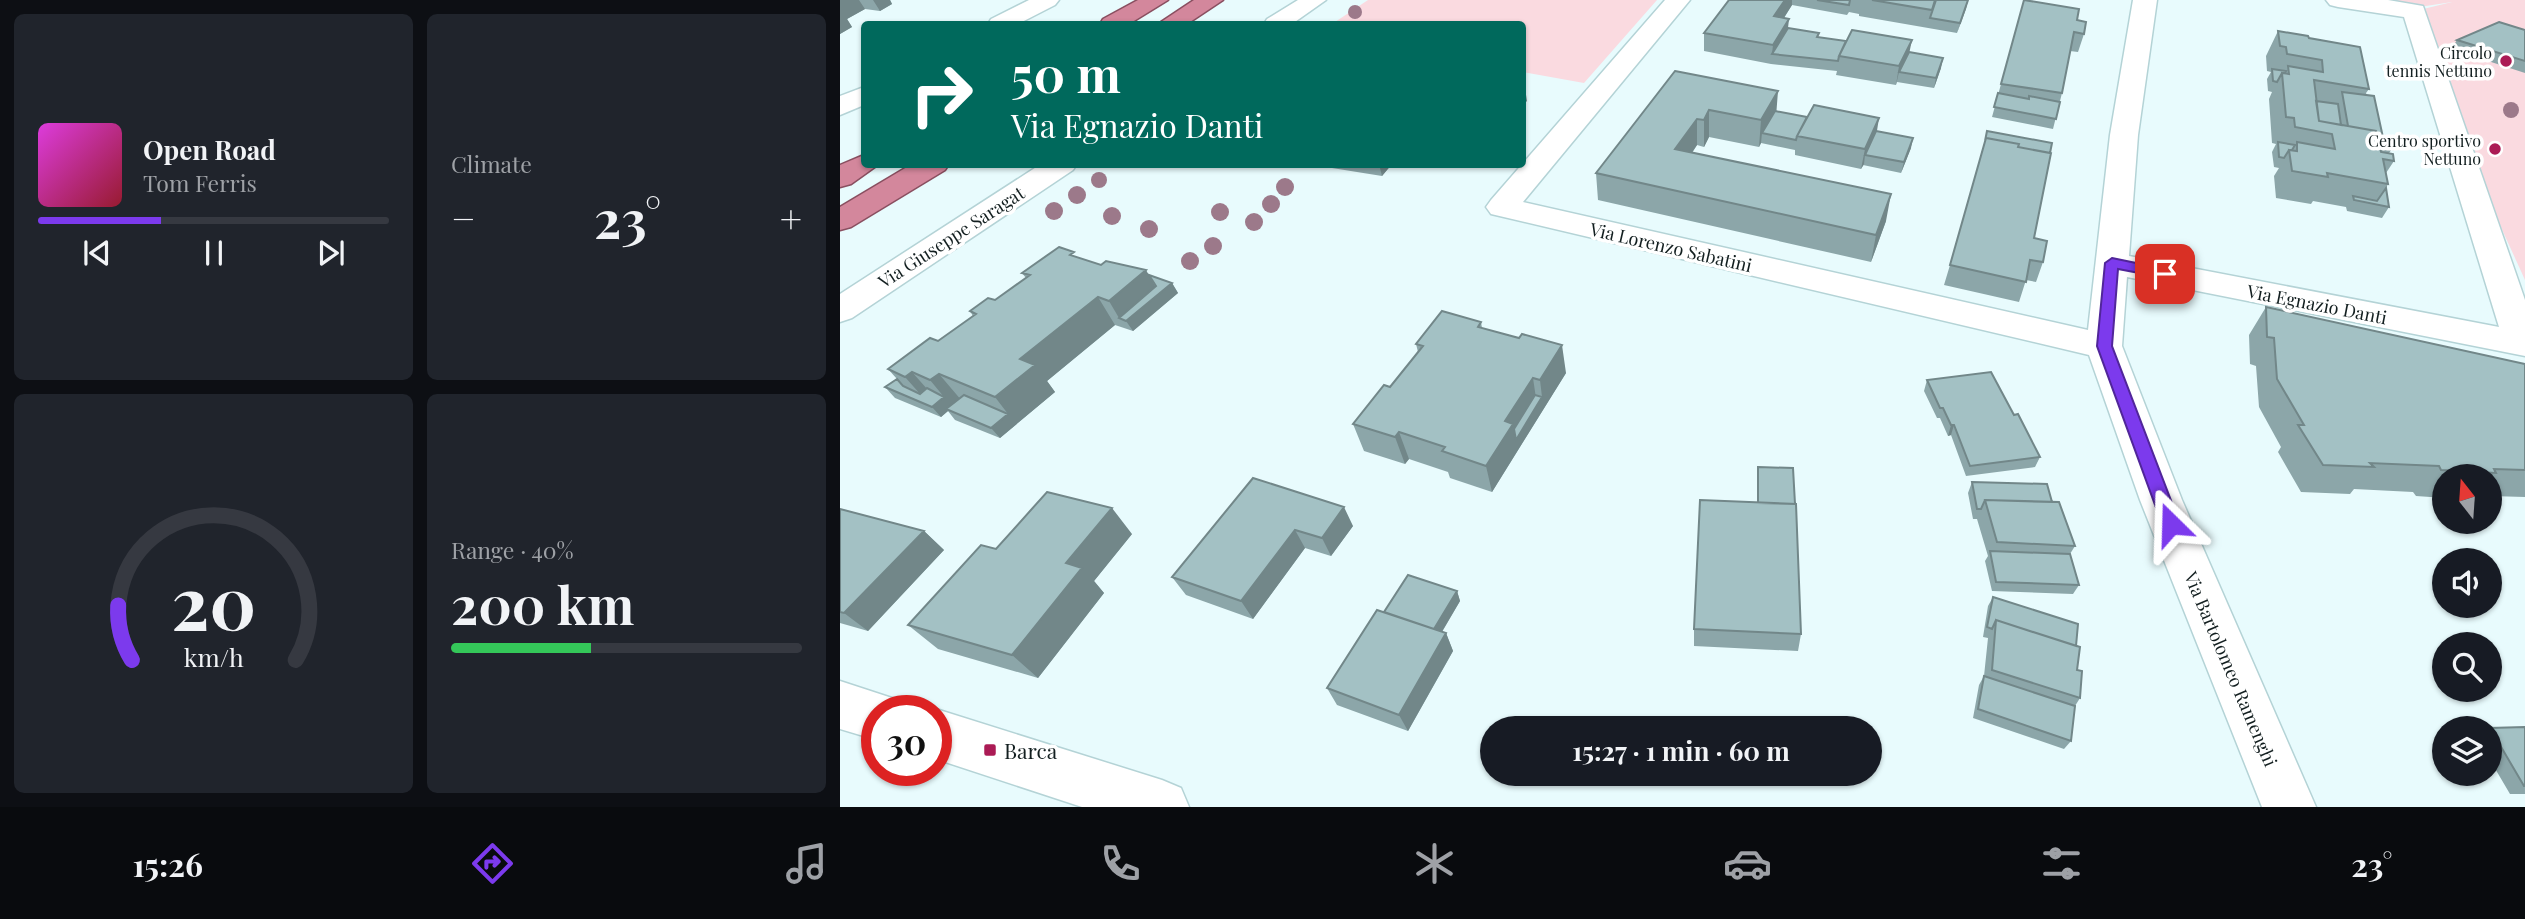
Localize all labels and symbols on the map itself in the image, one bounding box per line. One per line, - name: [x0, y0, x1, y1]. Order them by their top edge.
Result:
- place label: Circolo tennis Nettuno: [2386, 42, 2492, 81]
- marker: Circolo tennis Nettuno: [2498, 53, 2514, 69]
- place label: Centro sportivo Nettuno: [2368, 130, 2481, 169]
- marker: Centro sportivo Nettuno: [2487, 141, 2503, 157]
- street label: Via Giuseppe Saragat: [872, 180, 1029, 294]
- street label: Via Lorenzo Sabatini: [1587, 216, 1754, 277]
- pin: [2135, 244, 2195, 304]
- street label: Via Egnazio Danti: [2244, 278, 2389, 329]
- north arrow: [2432, 464, 2502, 534]
- position arrow: [2134, 487, 2208, 561]
- street label: Via Bartolomeo Ramenghi: [2179, 567, 2283, 770]
- speed limit sign: 30: [861, 695, 952, 786]
- place label: Barca: [1004, 736, 1058, 764]
- marker: Barca: [982, 742, 998, 758]

